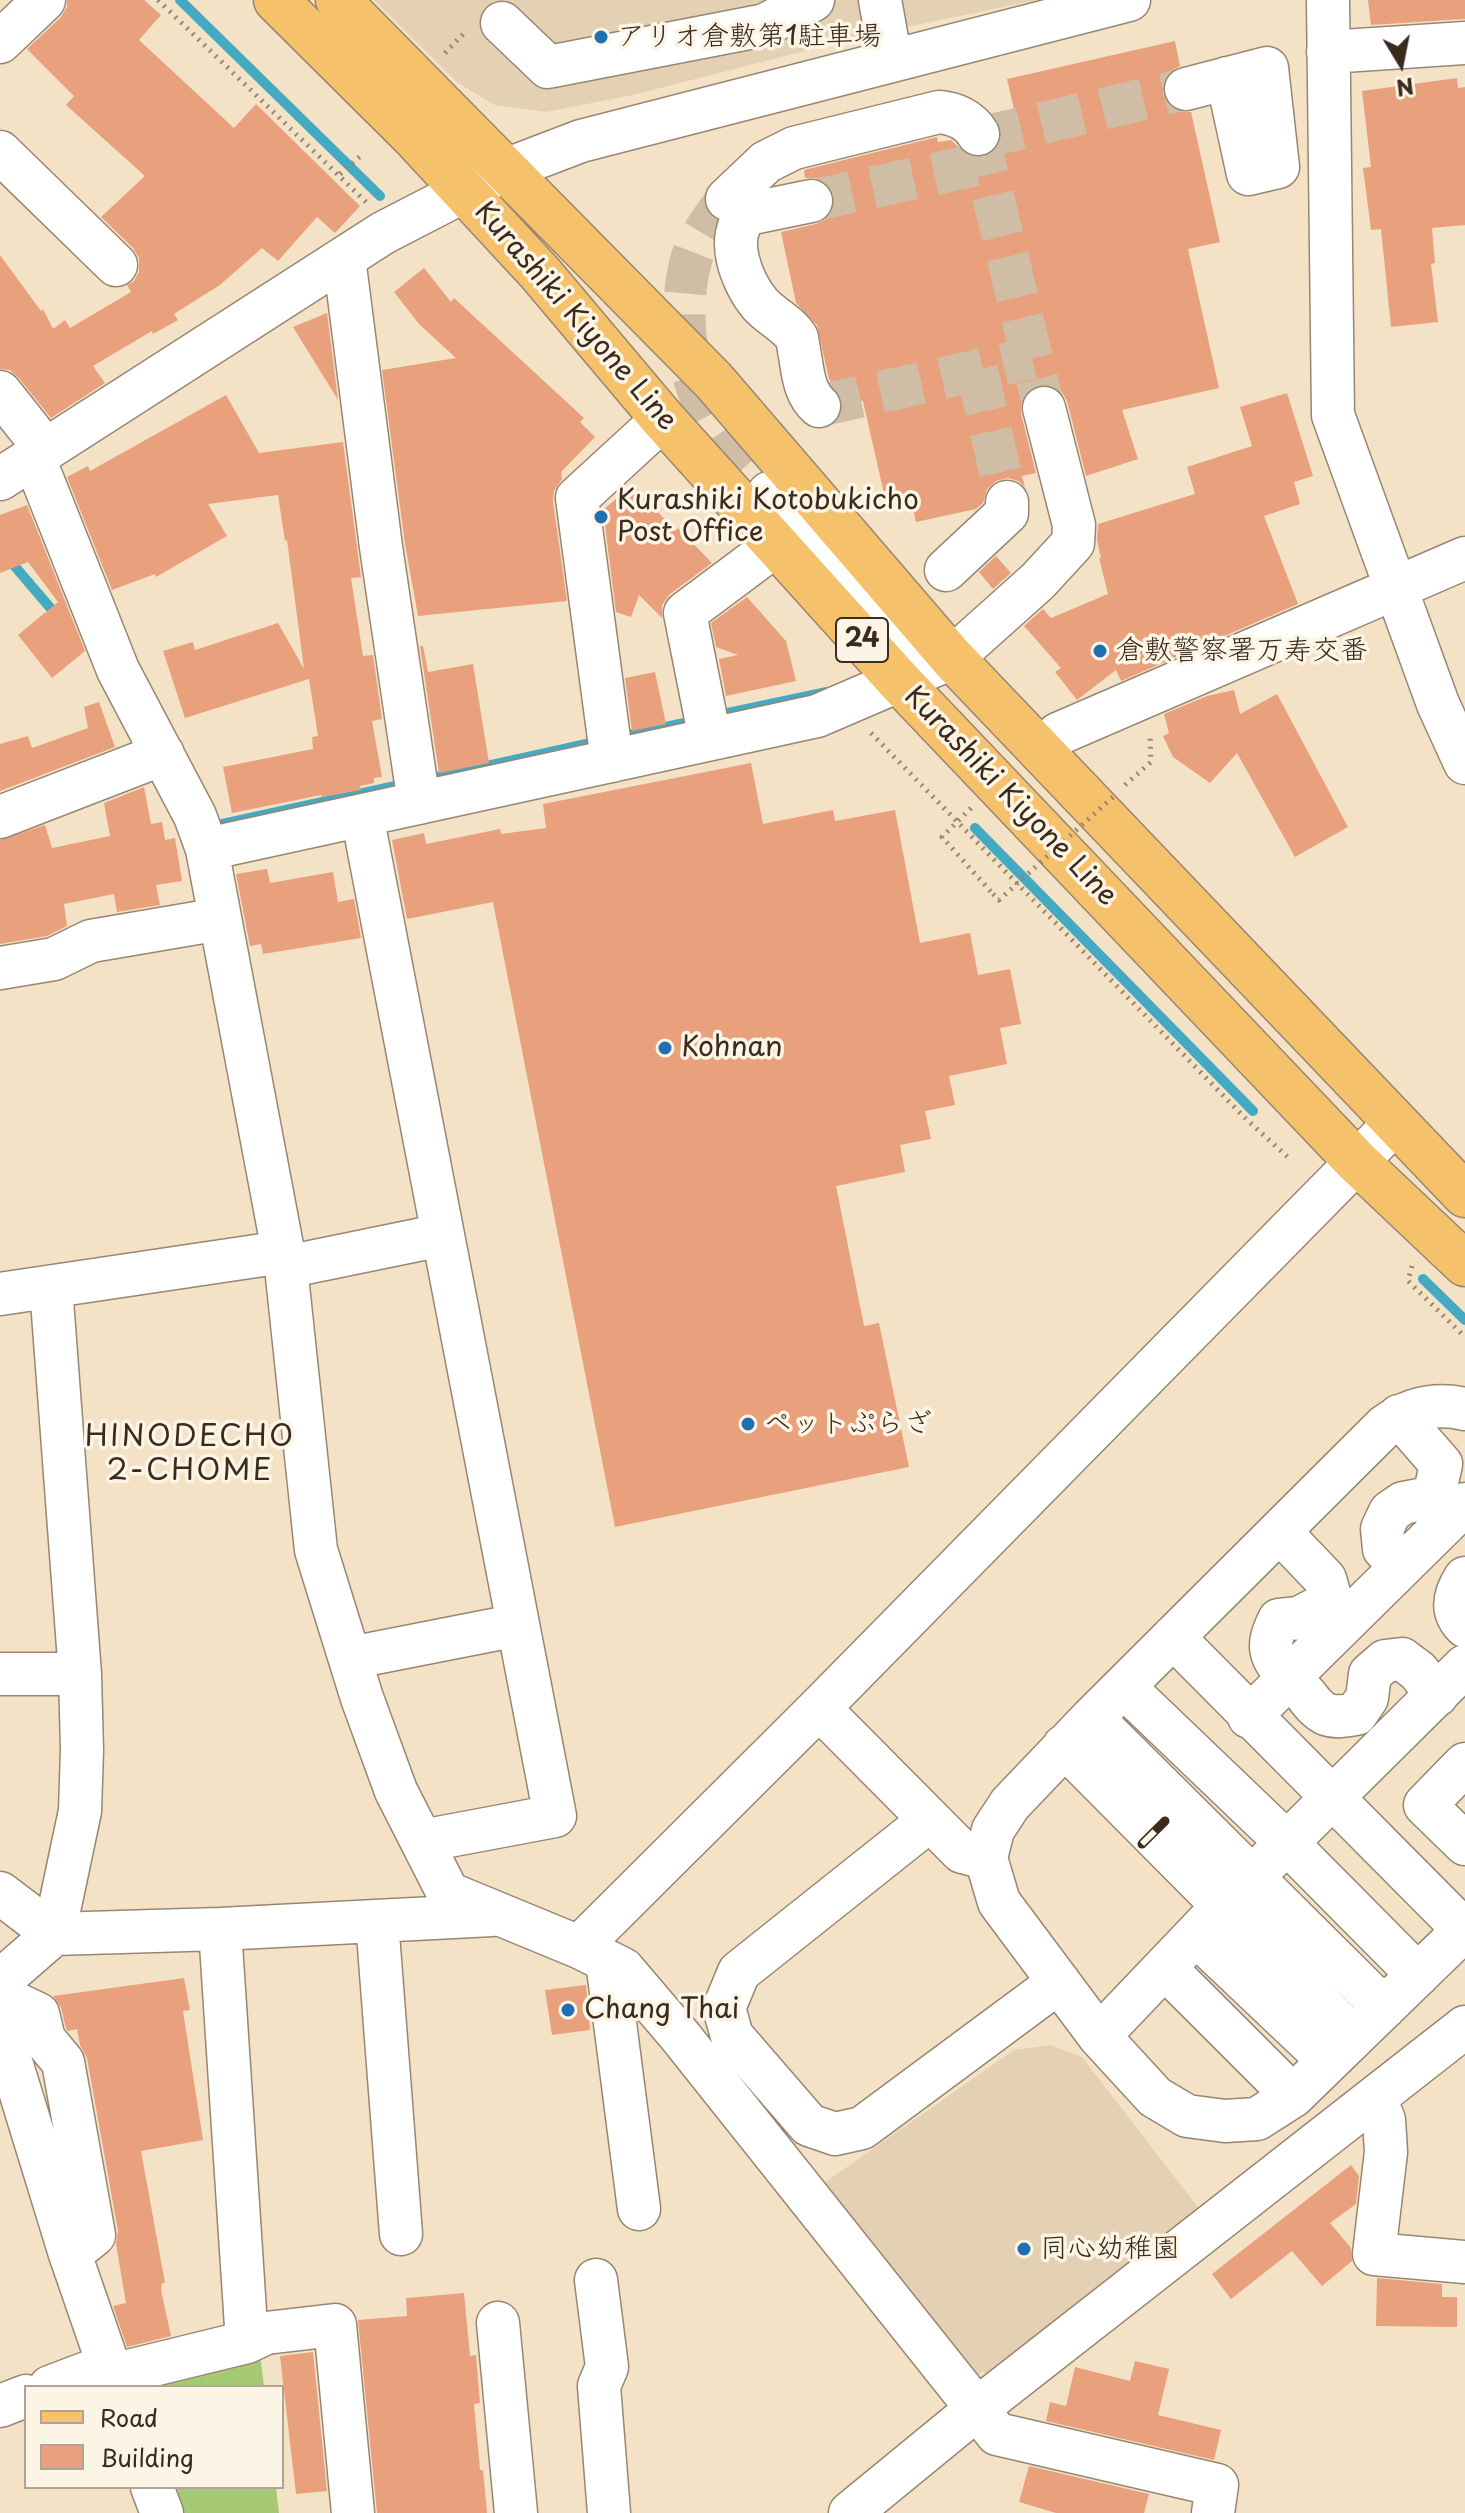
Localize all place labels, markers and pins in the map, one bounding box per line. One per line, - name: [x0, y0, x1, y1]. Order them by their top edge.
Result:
- place label: アリオ倉敷第1駐車場: [617, 20, 882, 54]
- marker: アリオ倉敷第1駐車場: [592, 28, 610, 46]
- place label: Kurashiki Kotobukicho Post Office: [617, 484, 919, 550]
- marker: Kurashiki Kotobukicho Post Office: [592, 508, 610, 526]
- place label: 倉敷警察署万寿交番: [1116, 634, 1368, 668]
- marker: 倉敷警察署万寿交番: [1091, 642, 1109, 660]
- place label: Kohnan: [681, 1031, 783, 1065]
- marker: Kohnan: [656, 1039, 674, 1057]
- place label: ペットぷらざ: [764, 1407, 932, 1441]
- marker: ペットぷらざ: [739, 1415, 757, 1433]
- place label: Chang Thai: [584, 1993, 739, 2027]
- marker: Chang Thai: [559, 2001, 577, 2019]
- place label: 同心幼稚園: [1040, 2232, 1180, 2266]
- marker: 同心幼稚園: [1015, 2240, 1033, 2258]

